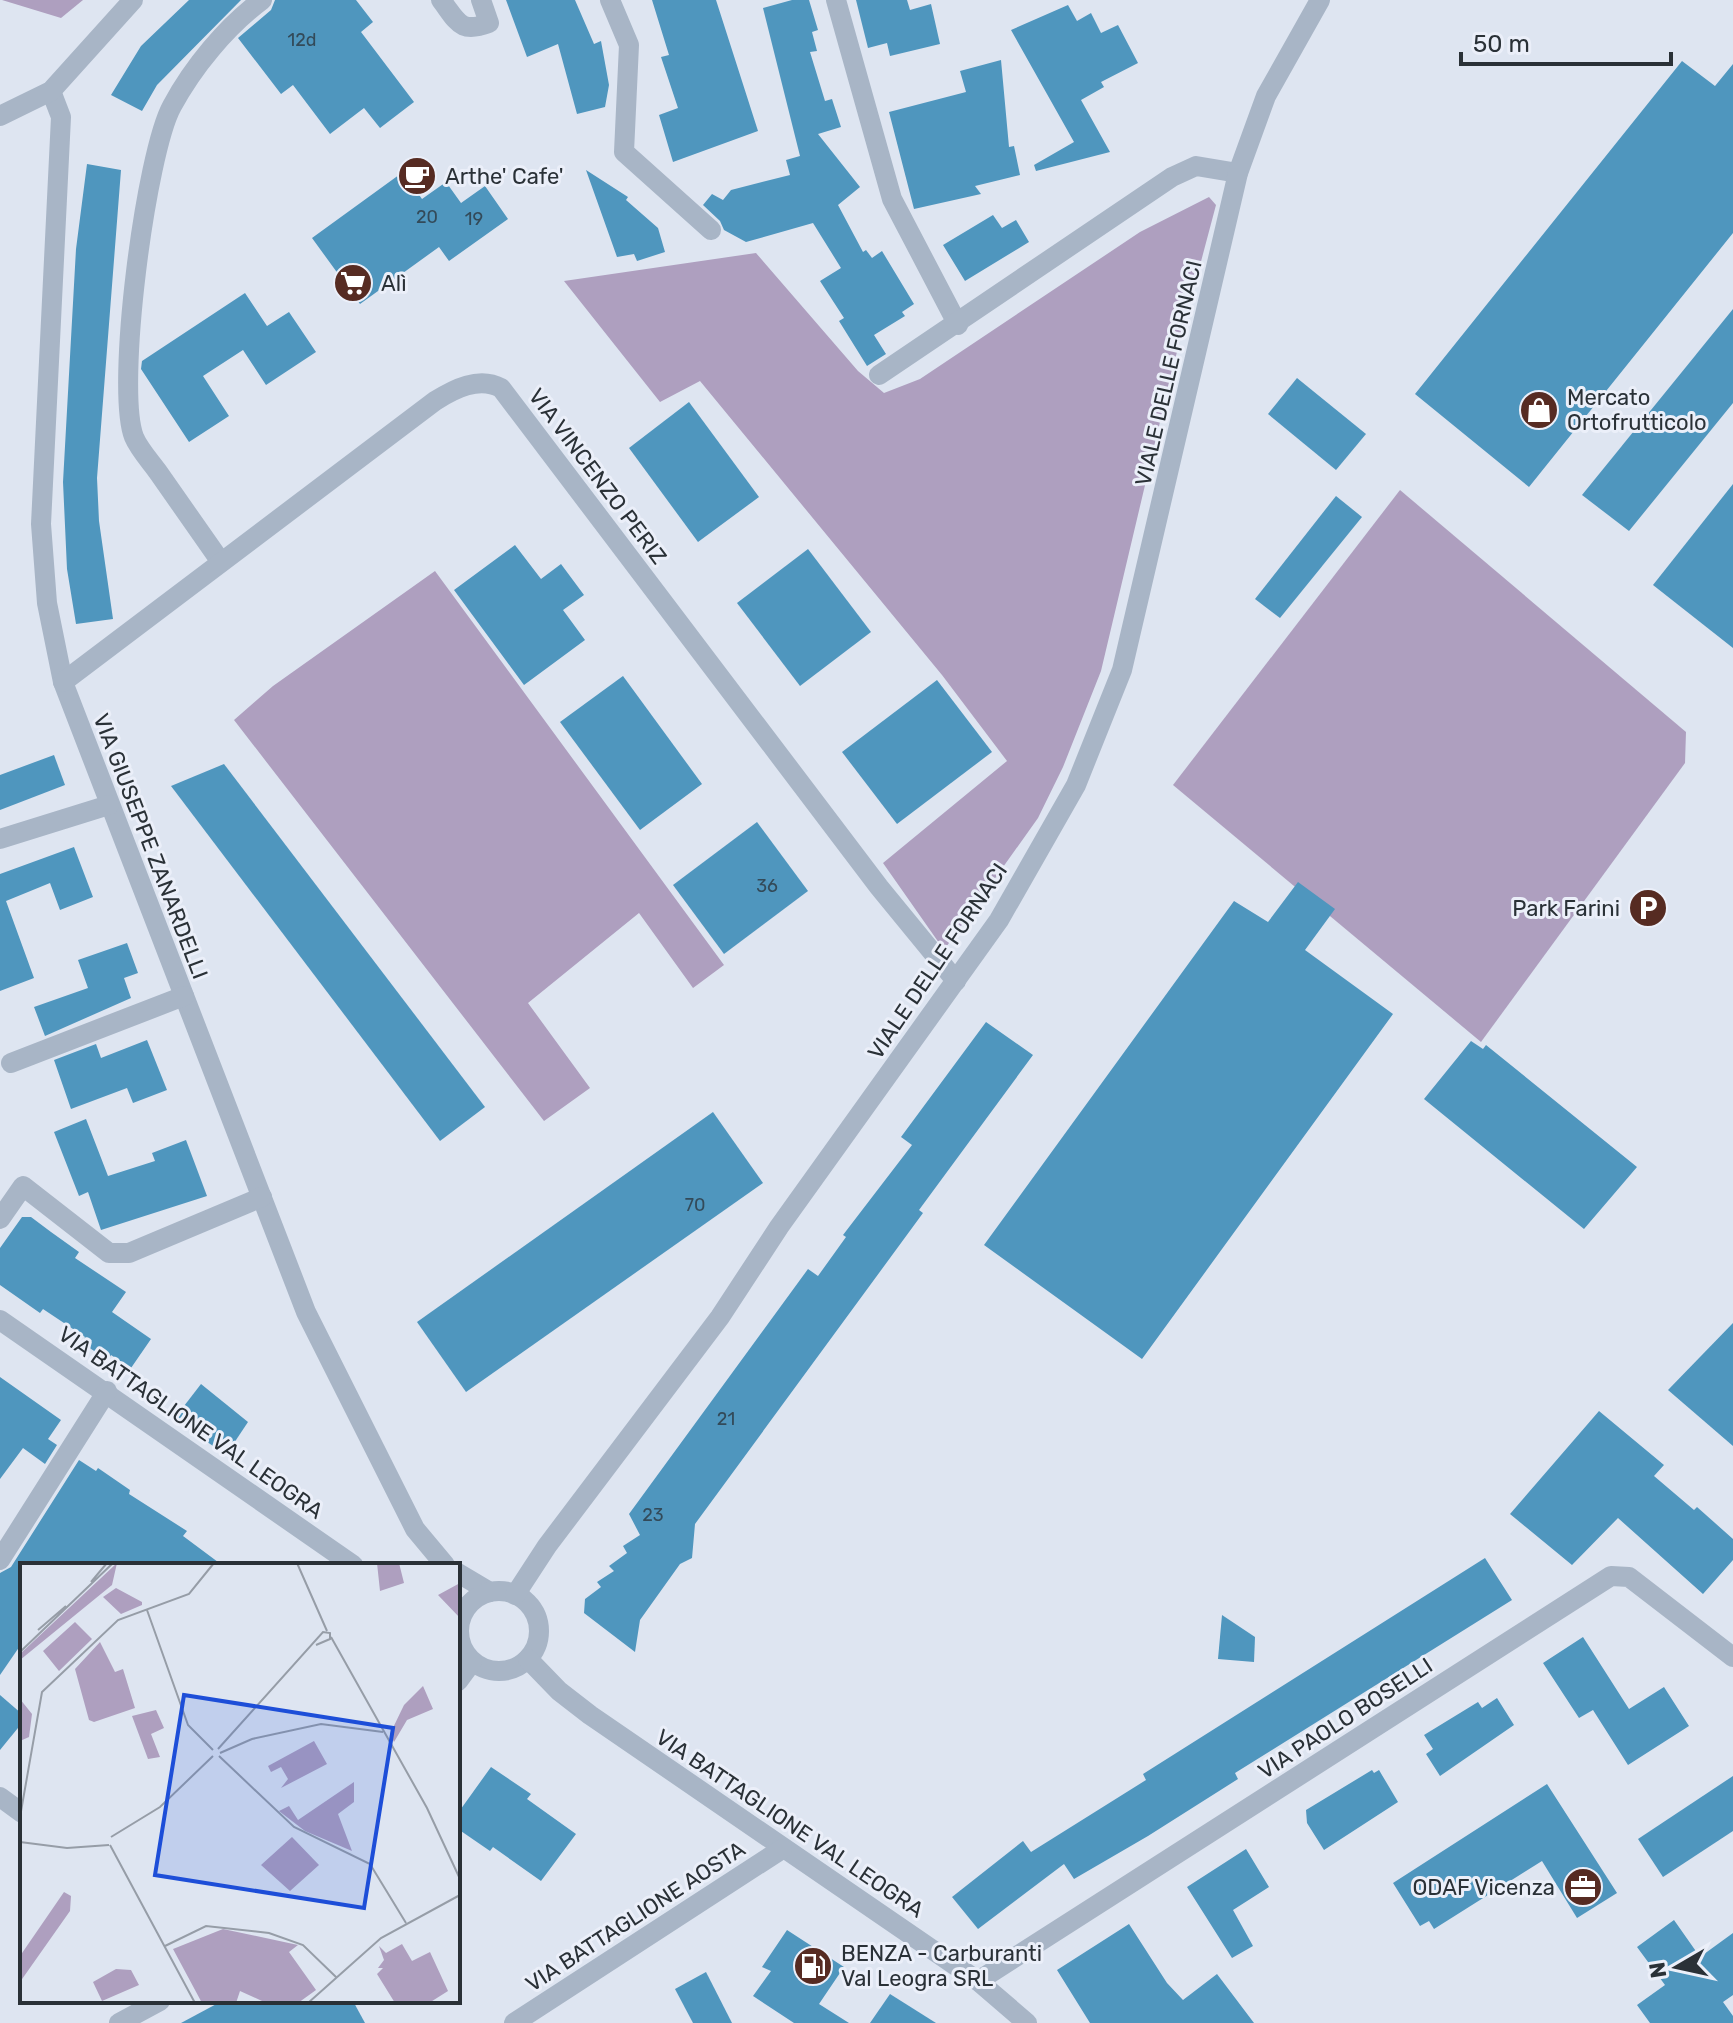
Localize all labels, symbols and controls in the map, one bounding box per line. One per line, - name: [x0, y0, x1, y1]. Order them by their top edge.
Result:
- scale bar: [1461, 16, 1671, 66]
- house number: 12d: [288, 29, 316, 51]
- text: 50 m: [1473, 30, 1530, 58]
- cafe icon: Arthe' Cafe': [396, 155, 438, 197]
- place label: Arthe' Cafe': [445, 163, 563, 190]
- house number: 20: [416, 206, 438, 228]
- house number: 19: [465, 208, 483, 230]
- street label: VIALE DELLE FORNACI: [1129, 258, 1208, 489]
- supermarket icon: Alì: [332, 262, 374, 304]
- place label: Alì: [381, 270, 407, 297]
- street label: VIA VINCENZO PERIZ: [523, 383, 672, 569]
- place label: Mercato Ortofrutticolo: [1567, 384, 1707, 436]
- shop icon: Mercato Ortofrutticolo: [1518, 389, 1560, 431]
- street label: VIA GIUSEPPE ZANARDELLI: [87, 710, 214, 983]
- street label: VIALE DELLE FORNACI: [862, 858, 1013, 1064]
- house number: 36: [756, 875, 778, 897]
- parking icon: Park Farini: [1627, 887, 1669, 929]
- place label: Park Farini: [1512, 895, 1620, 922]
- house number: 70: [685, 1194, 705, 1216]
- street label: VIA BATTAGLIONE VAL LEOGRA: [53, 1320, 329, 1525]
- house number: 21: [717, 1408, 735, 1430]
- house number: 23: [642, 1504, 664, 1526]
- inset map: [20, 1563, 460, 2003]
- street label: VIA PAOLO BOSELLI: [1253, 1652, 1437, 1785]
- street label: VIA BATTAGLIONE VAL LEOGRA: [651, 1723, 929, 1924]
- street label: VIA BATTAGLIONE AOSTA: [520, 1835, 750, 1998]
- office icon: ODAF Vicenza: [1562, 1866, 1604, 1908]
- place label: ODAF Vicenza: [1412, 1874, 1555, 1901]
- north arrow: [1637, 1927, 1717, 2007]
- place label: BENZA - Carburanti Val Leogra SRL: [841, 1940, 1042, 1992]
- fuel station icon: BENZA - Carburanti Val Leogra SRL: [792, 1945, 834, 1987]
- text: N: [1643, 1960, 1672, 1980]

